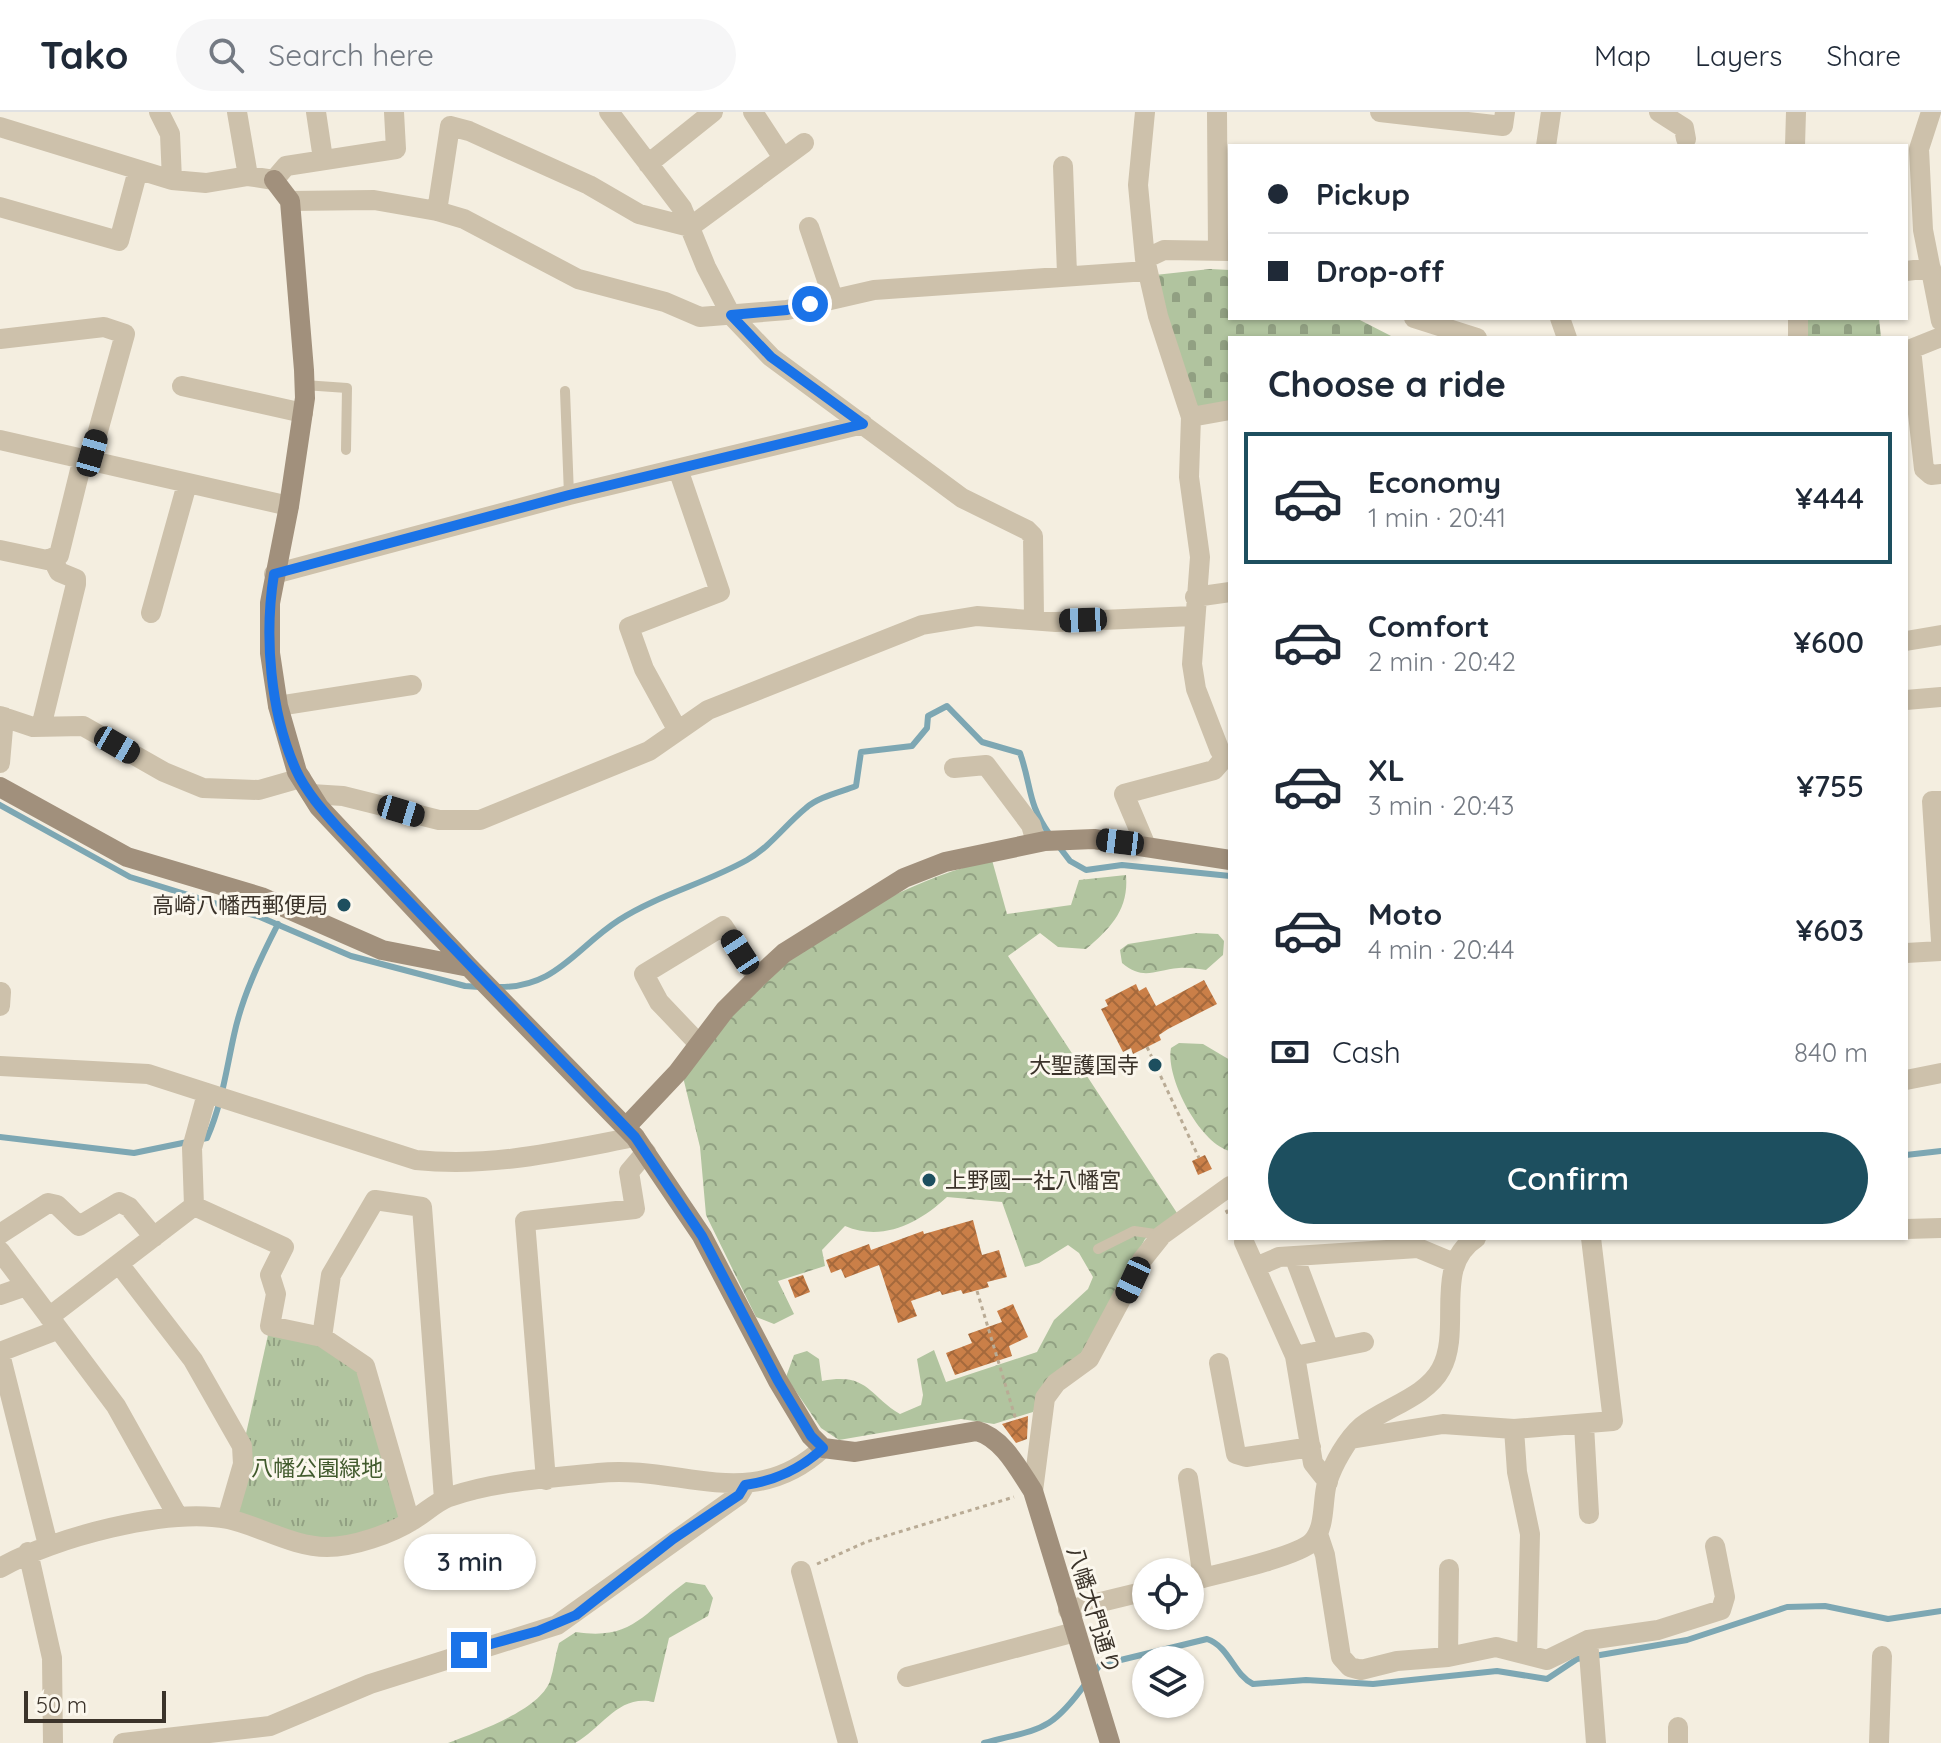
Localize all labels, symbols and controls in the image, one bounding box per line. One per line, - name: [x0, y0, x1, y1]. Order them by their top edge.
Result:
- search box: [176, 19, 736, 91]
- text: Tako: [40, 31, 128, 79]
- icon: search: [204, 33, 248, 77]
- text: Search here: [268, 36, 434, 74]
- text: Map: [1594, 38, 1651, 73]
- text: Layers: [1695, 38, 1782, 73]
- text: Share: [1826, 38, 1901, 73]
- text: Pickup: [1316, 175, 1410, 213]
- text: Drop-off: [1316, 252, 1444, 290]
- route start: [792, 286, 828, 322]
- text: Choose a ride: [1268, 361, 1506, 406]
- car: [74, 427, 110, 479]
- icon: car: [1272, 462, 1344, 534]
- text: Economy: [1368, 463, 1501, 501]
- text: ¥444: [1795, 479, 1864, 517]
- text: 1 min · 20:41: [1368, 501, 1506, 534]
- icon: car: [1272, 606, 1344, 678]
- car: [1059, 607, 1107, 633]
- text: Comfort: [1368, 607, 1489, 645]
- text: ¥600: [1794, 623, 1864, 661]
- text: 2 min · 20:42: [1368, 645, 1516, 678]
- car: [90, 723, 144, 767]
- icon: car: [1272, 750, 1344, 822]
- text: XL: [1368, 751, 1405, 789]
- text: ¥755: [1796, 767, 1864, 805]
- text: 3 min · 20:43: [1368, 789, 1514, 822]
- car: [375, 793, 427, 829]
- car: [1095, 827, 1145, 857]
- place label: 高崎八幡西郵便局: [152, 891, 328, 919]
- icon: car: [1272, 894, 1344, 966]
- text: Moto: [1368, 895, 1442, 933]
- marker: 高崎八幡西郵便局: [335, 896, 353, 914]
- text: ¥603: [1796, 911, 1864, 949]
- car: [717, 925, 763, 979]
- text: 4 min · 20:44: [1368, 933, 1515, 966]
- icon: cash: [1268, 1030, 1312, 1074]
- text: Cash: [1332, 1033, 1401, 1071]
- text: 840 m: [1794, 1036, 1868, 1069]
- place label: 大聖護国寺: [1029, 1051, 1139, 1079]
- marker: 大聖護国寺: [1146, 1056, 1164, 1074]
- button: Confirm: [1268, 1132, 1868, 1224]
- place label: 上野國一社八幡宮: [945, 1166, 1121, 1194]
- marker: 上野國一社八幡宮: [920, 1171, 938, 1189]
- car: [1112, 1253, 1154, 1307]
- park label: 八幡公園緑地: [251, 1454, 383, 1482]
- callout: 3 min: [403, 1534, 535, 1590]
- street label: 八幡大門通り: [1061, 1543, 1127, 1677]
- text: 3 min: [437, 1545, 503, 1578]
- map controls: [1132, 1558, 1204, 1718]
- button: locate: [1132, 1558, 1204, 1630]
- route end: [451, 1632, 487, 1668]
- button: layers: [1132, 1646, 1204, 1718]
- scale bar: [24, 1687, 166, 1723]
- text: 50 m: [36, 1691, 87, 1719]

